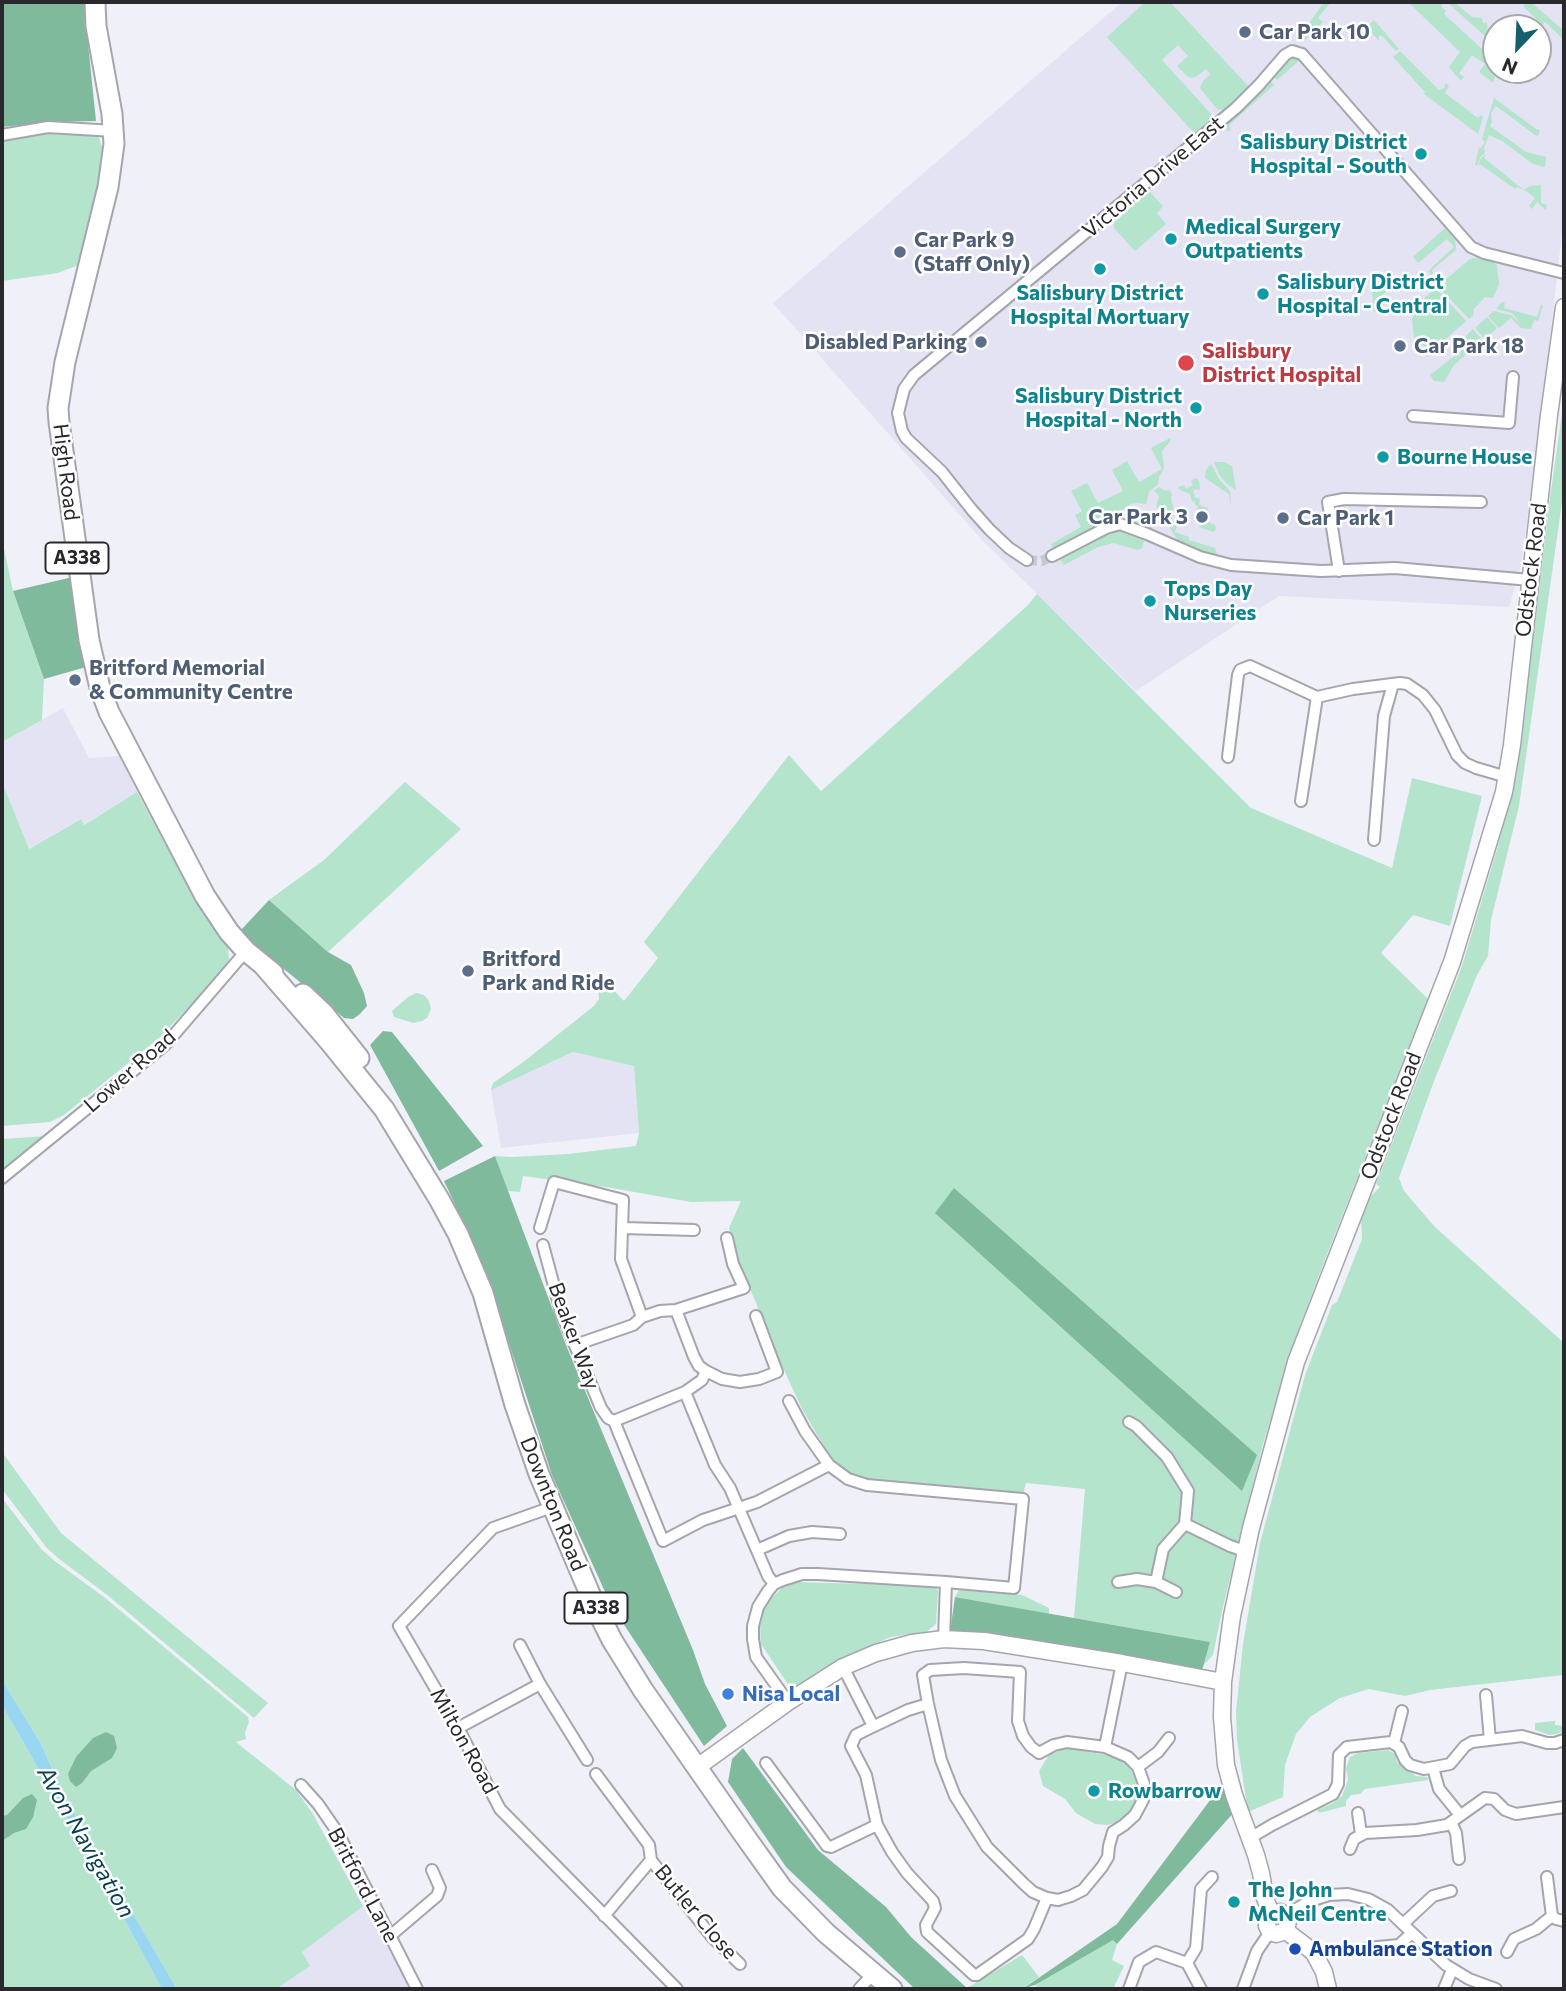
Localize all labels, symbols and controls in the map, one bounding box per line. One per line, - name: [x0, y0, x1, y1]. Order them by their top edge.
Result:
- north arrow: [1482, 14, 1552, 84]
- place label: Car Park 10: [1259, 19, 1370, 45]
- marker: Car Park 10: [1237, 24, 1253, 40]
- text: N: [1498, 54, 1520, 80]
- street label: Victoria Drive East: [1077, 111, 1229, 243]
- place label: Salisbury District Hospital - South: [1240, 129, 1407, 179]
- marker: Salisbury District Hospital - South: [1413, 146, 1429, 162]
- place label: Medical Surgery Outpatients: [1185, 214, 1341, 264]
- place label: Car Park 9 (Staff Only): [914, 227, 1030, 277]
- marker: Medical Surgery Outpatients: [1163, 231, 1179, 247]
- marker: Car Park 9 (Staff Only): [892, 244, 908, 260]
- marker: Salisbury District Hospital Mortuary: [1092, 261, 1108, 277]
- place label: Salisbury District Hospital - Central: [1277, 269, 1447, 319]
- place label: Salisbury District Hospital Mortuary: [1010, 280, 1190, 330]
- marker: Salisbury District Hospital - Central: [1255, 286, 1271, 302]
- place label: Disabled Parking: [804, 329, 967, 355]
- place label: Car Park 18: [1414, 333, 1524, 359]
- marker: Disabled Parking: [973, 334, 989, 350]
- place label: Salisbury District Hospital: [1202, 338, 1361, 388]
- marker: Car Park 18: [1392, 338, 1408, 354]
- marker: Salisbury District Hospital: [1176, 353, 1196, 373]
- place label: Salisbury District Hospital - North: [1015, 383, 1182, 433]
- marker: Salisbury District Hospital - North: [1188, 400, 1204, 416]
- street label: High Road: [48, 422, 84, 522]
- place label: Bourne House: [1397, 444, 1532, 470]
- marker: Bourne House: [1375, 449, 1391, 465]
- street label: Odstock Road: [1510, 502, 1552, 638]
- place label: Car Park 3: [1088, 504, 1188, 530]
- place label: Car Park 1: [1297, 505, 1394, 531]
- marker: Car Park 3: [1194, 509, 1210, 525]
- marker: Car Park 1: [1275, 510, 1291, 526]
- road number: A338: [46, 542, 108, 573]
- place label: Tops Day Nurseries: [1164, 576, 1256, 626]
- marker: Tops Day Nurseries: [1142, 593, 1158, 609]
- place label: Britford Memorial & Community Centre: [89, 655, 293, 705]
- marker: Britford Memorial & Community Centre: [67, 672, 83, 688]
- place label: Britford Park and Ride: [482, 946, 615, 996]
- marker: Britford Park and Ride: [460, 963, 476, 979]
- street label: Lower Road: [79, 1024, 181, 1118]
- street label: Odstock Road: [1355, 1049, 1427, 1183]
- street label: Beaker Way: [543, 1279, 605, 1393]
- street label: Downton Road: [515, 1433, 591, 1575]
- road number: A338: [564, 1592, 628, 1624]
- place label: Nisa Local: [742, 1681, 840, 1707]
- street label: Milton Road: [425, 1684, 503, 1798]
- marker: Nisa Local: [720, 1686, 736, 1702]
- water label: Avon Navigation: [31, 1761, 141, 1923]
- place label: Rowbarrow: [1108, 1778, 1221, 1804]
- marker: Rowbarrow: [1086, 1783, 1102, 1799]
- street label: Britford Lane: [322, 1823, 404, 1947]
- street label: Butler Close: [649, 1860, 743, 1964]
- place label: The John McNeil Centre: [1248, 1877, 1387, 1927]
- marker: The John McNeil Centre: [1226, 1894, 1242, 1910]
- place label: Ambulance Station: [1309, 1936, 1493, 1962]
- marker: Ambulance Station: [1287, 1941, 1303, 1957]

